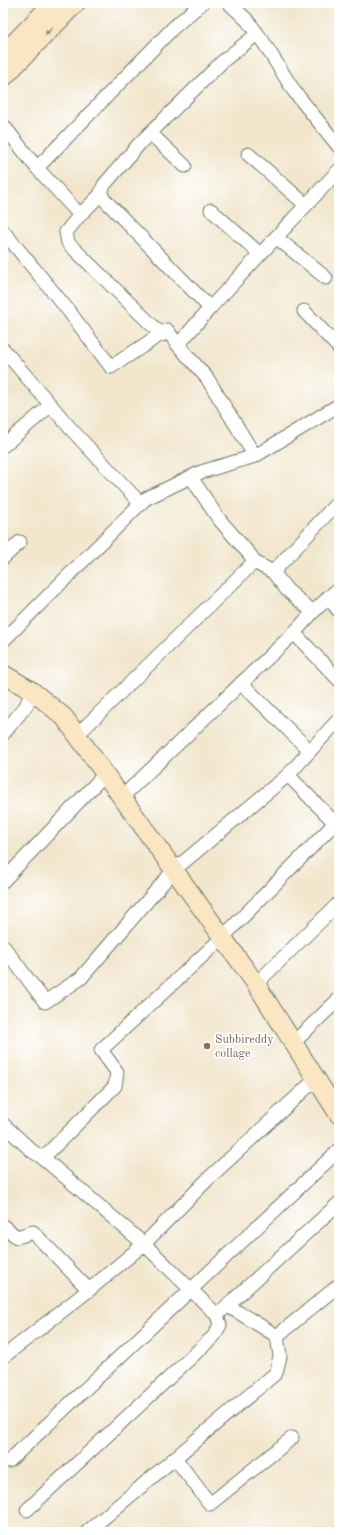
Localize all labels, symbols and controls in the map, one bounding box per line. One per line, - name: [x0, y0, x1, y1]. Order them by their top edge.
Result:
- one-way arrow: [44, 26, 54, 36]
- place label: Subbireddy collage: [215, 1034, 274, 1060]
- marker: Subbireddy collage: [202, 1041, 212, 1051]

